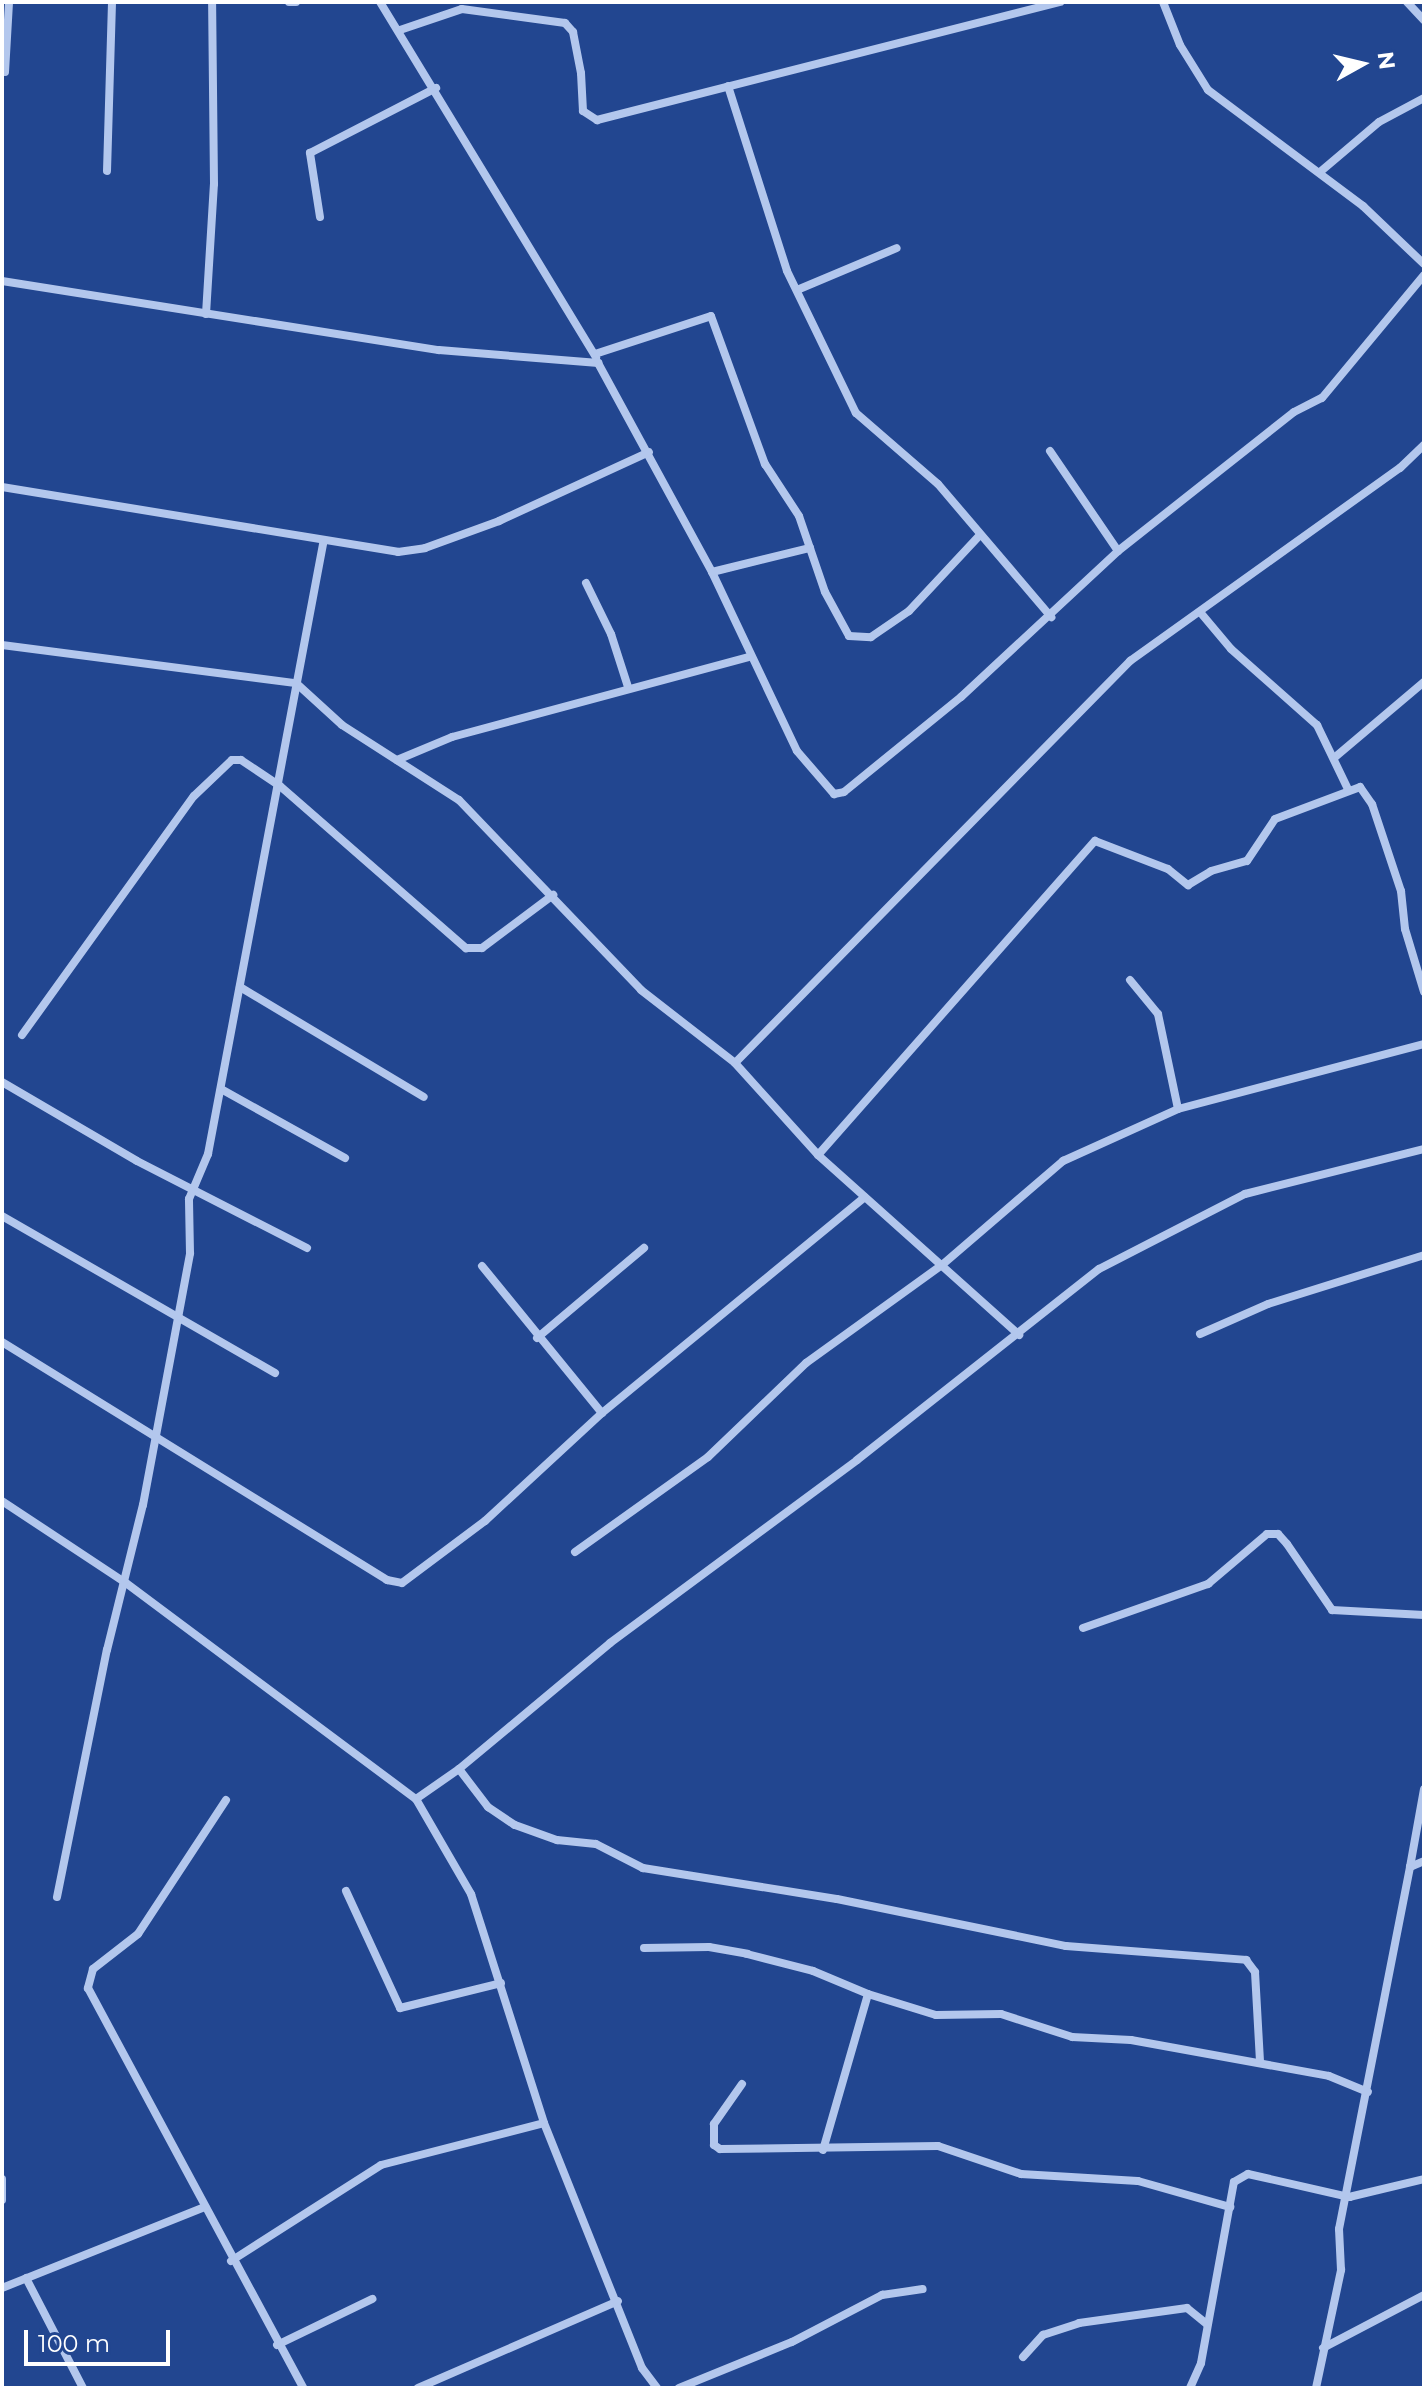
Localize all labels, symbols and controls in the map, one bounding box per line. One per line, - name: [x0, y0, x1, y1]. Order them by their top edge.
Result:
- north arrow: [1322, 24, 1402, 104]
- text: N: [1372, 50, 1401, 71]
- scale bar: [28, 2314, 174, 2364]
- text: 100 m: [38, 2329, 110, 2358]

